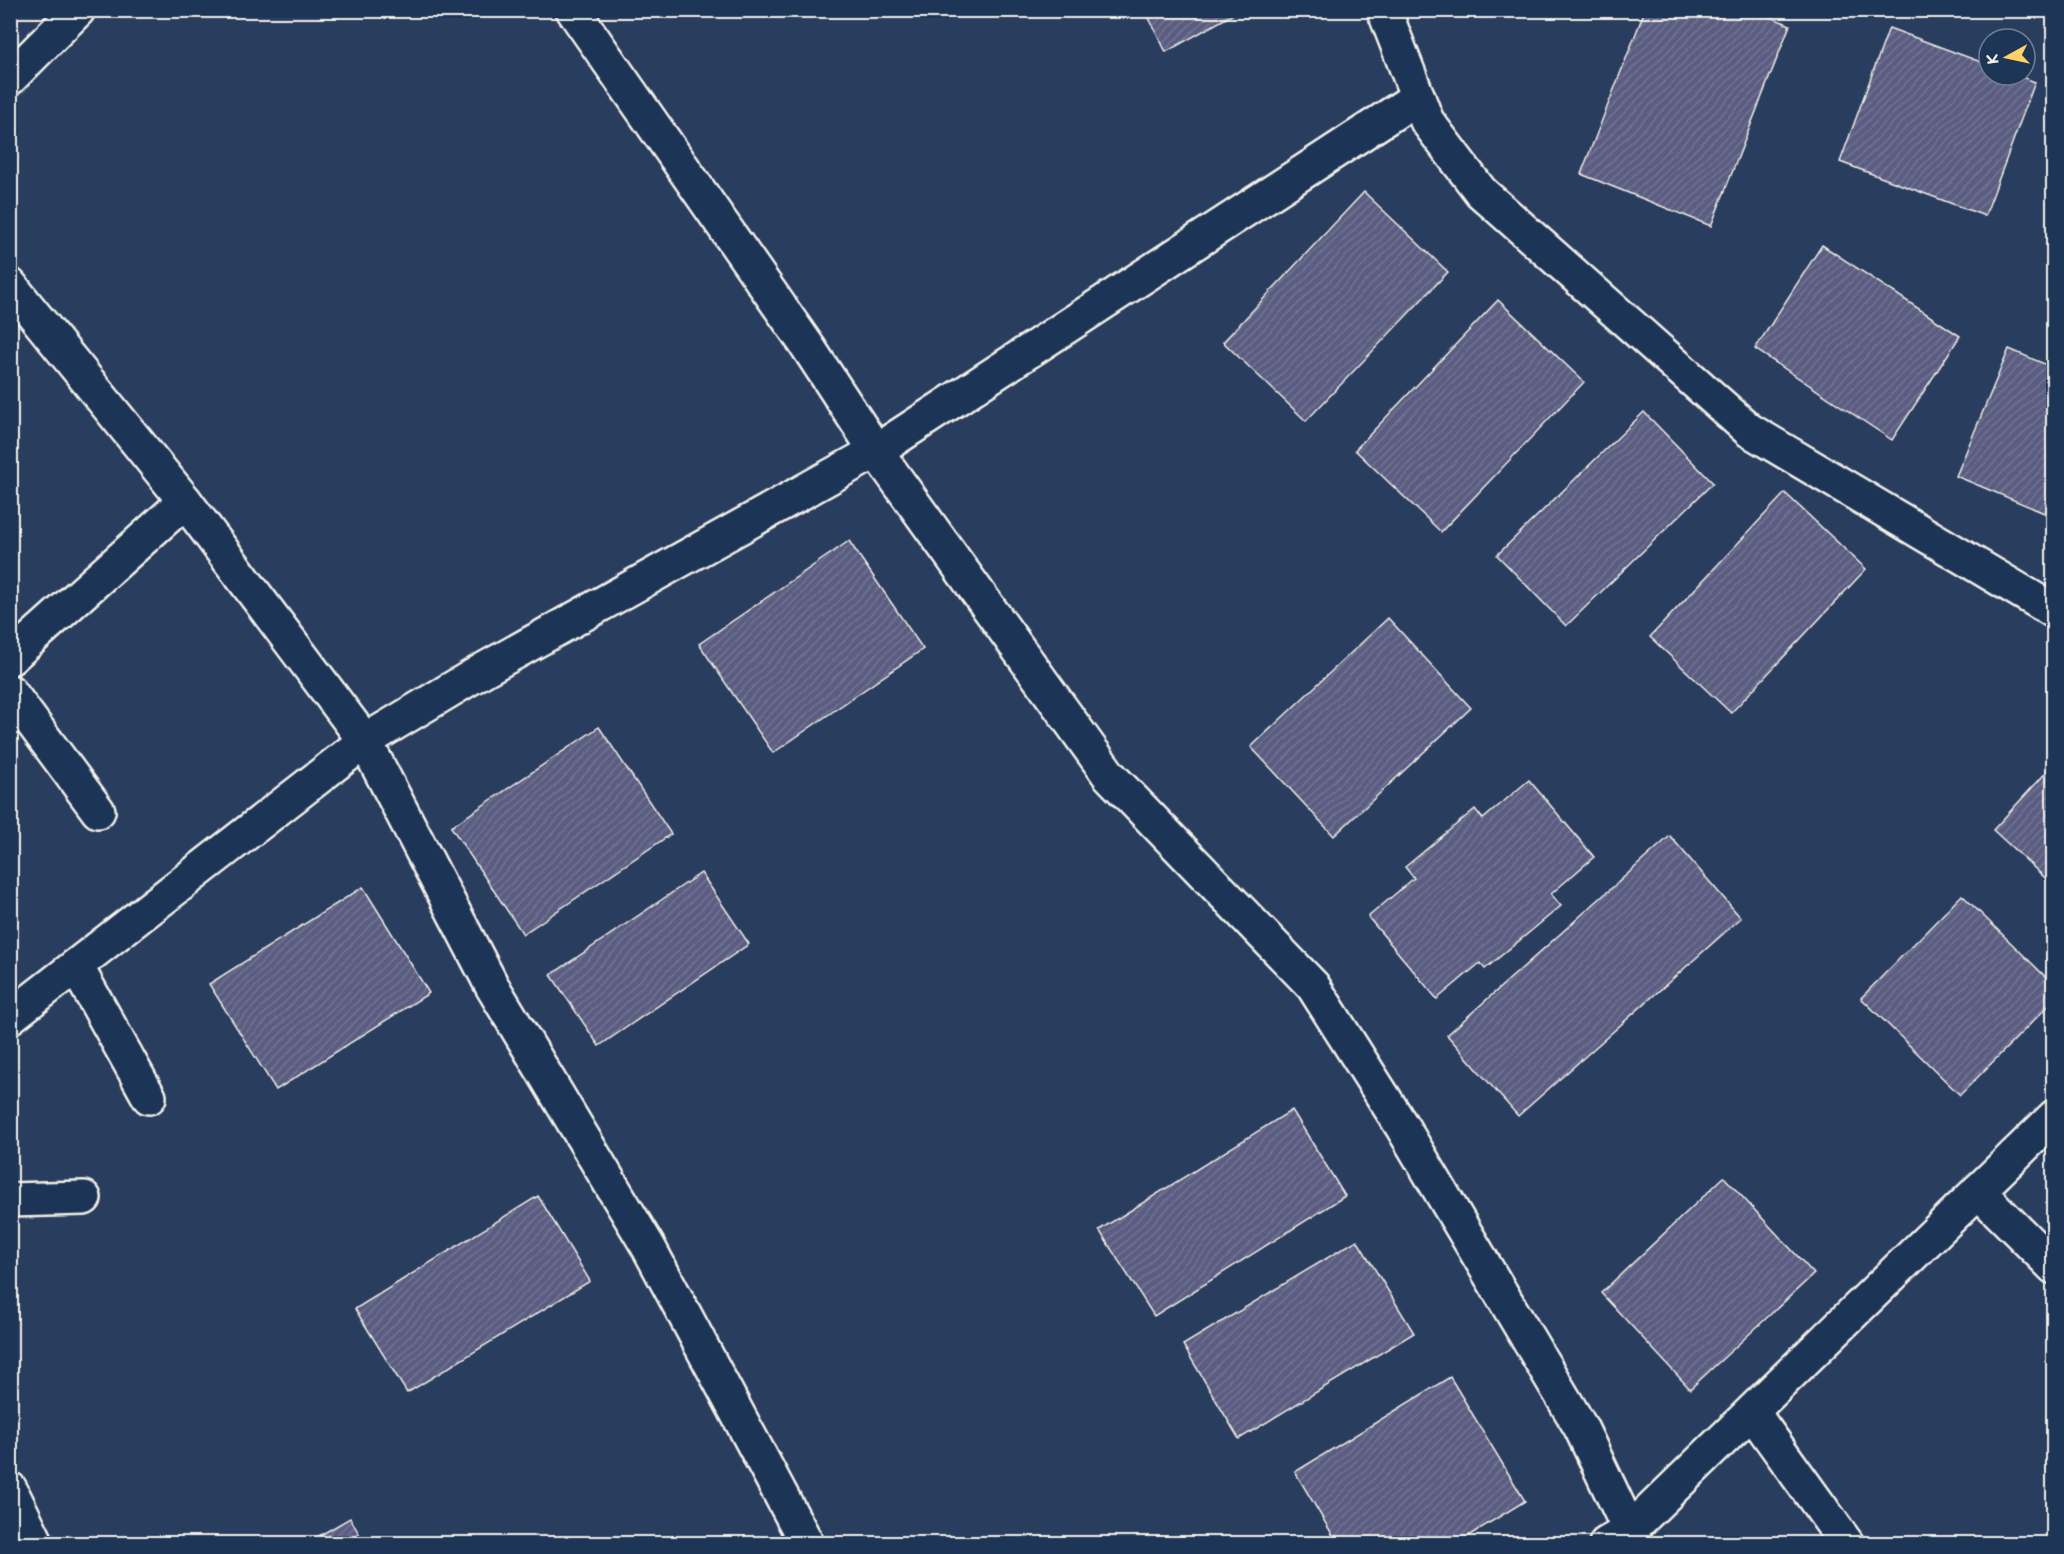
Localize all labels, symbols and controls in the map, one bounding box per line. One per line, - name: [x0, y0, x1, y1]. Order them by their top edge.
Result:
- north arrow: [1977, 27, 2037, 87]
- text: K: [1981, 52, 2003, 66]

